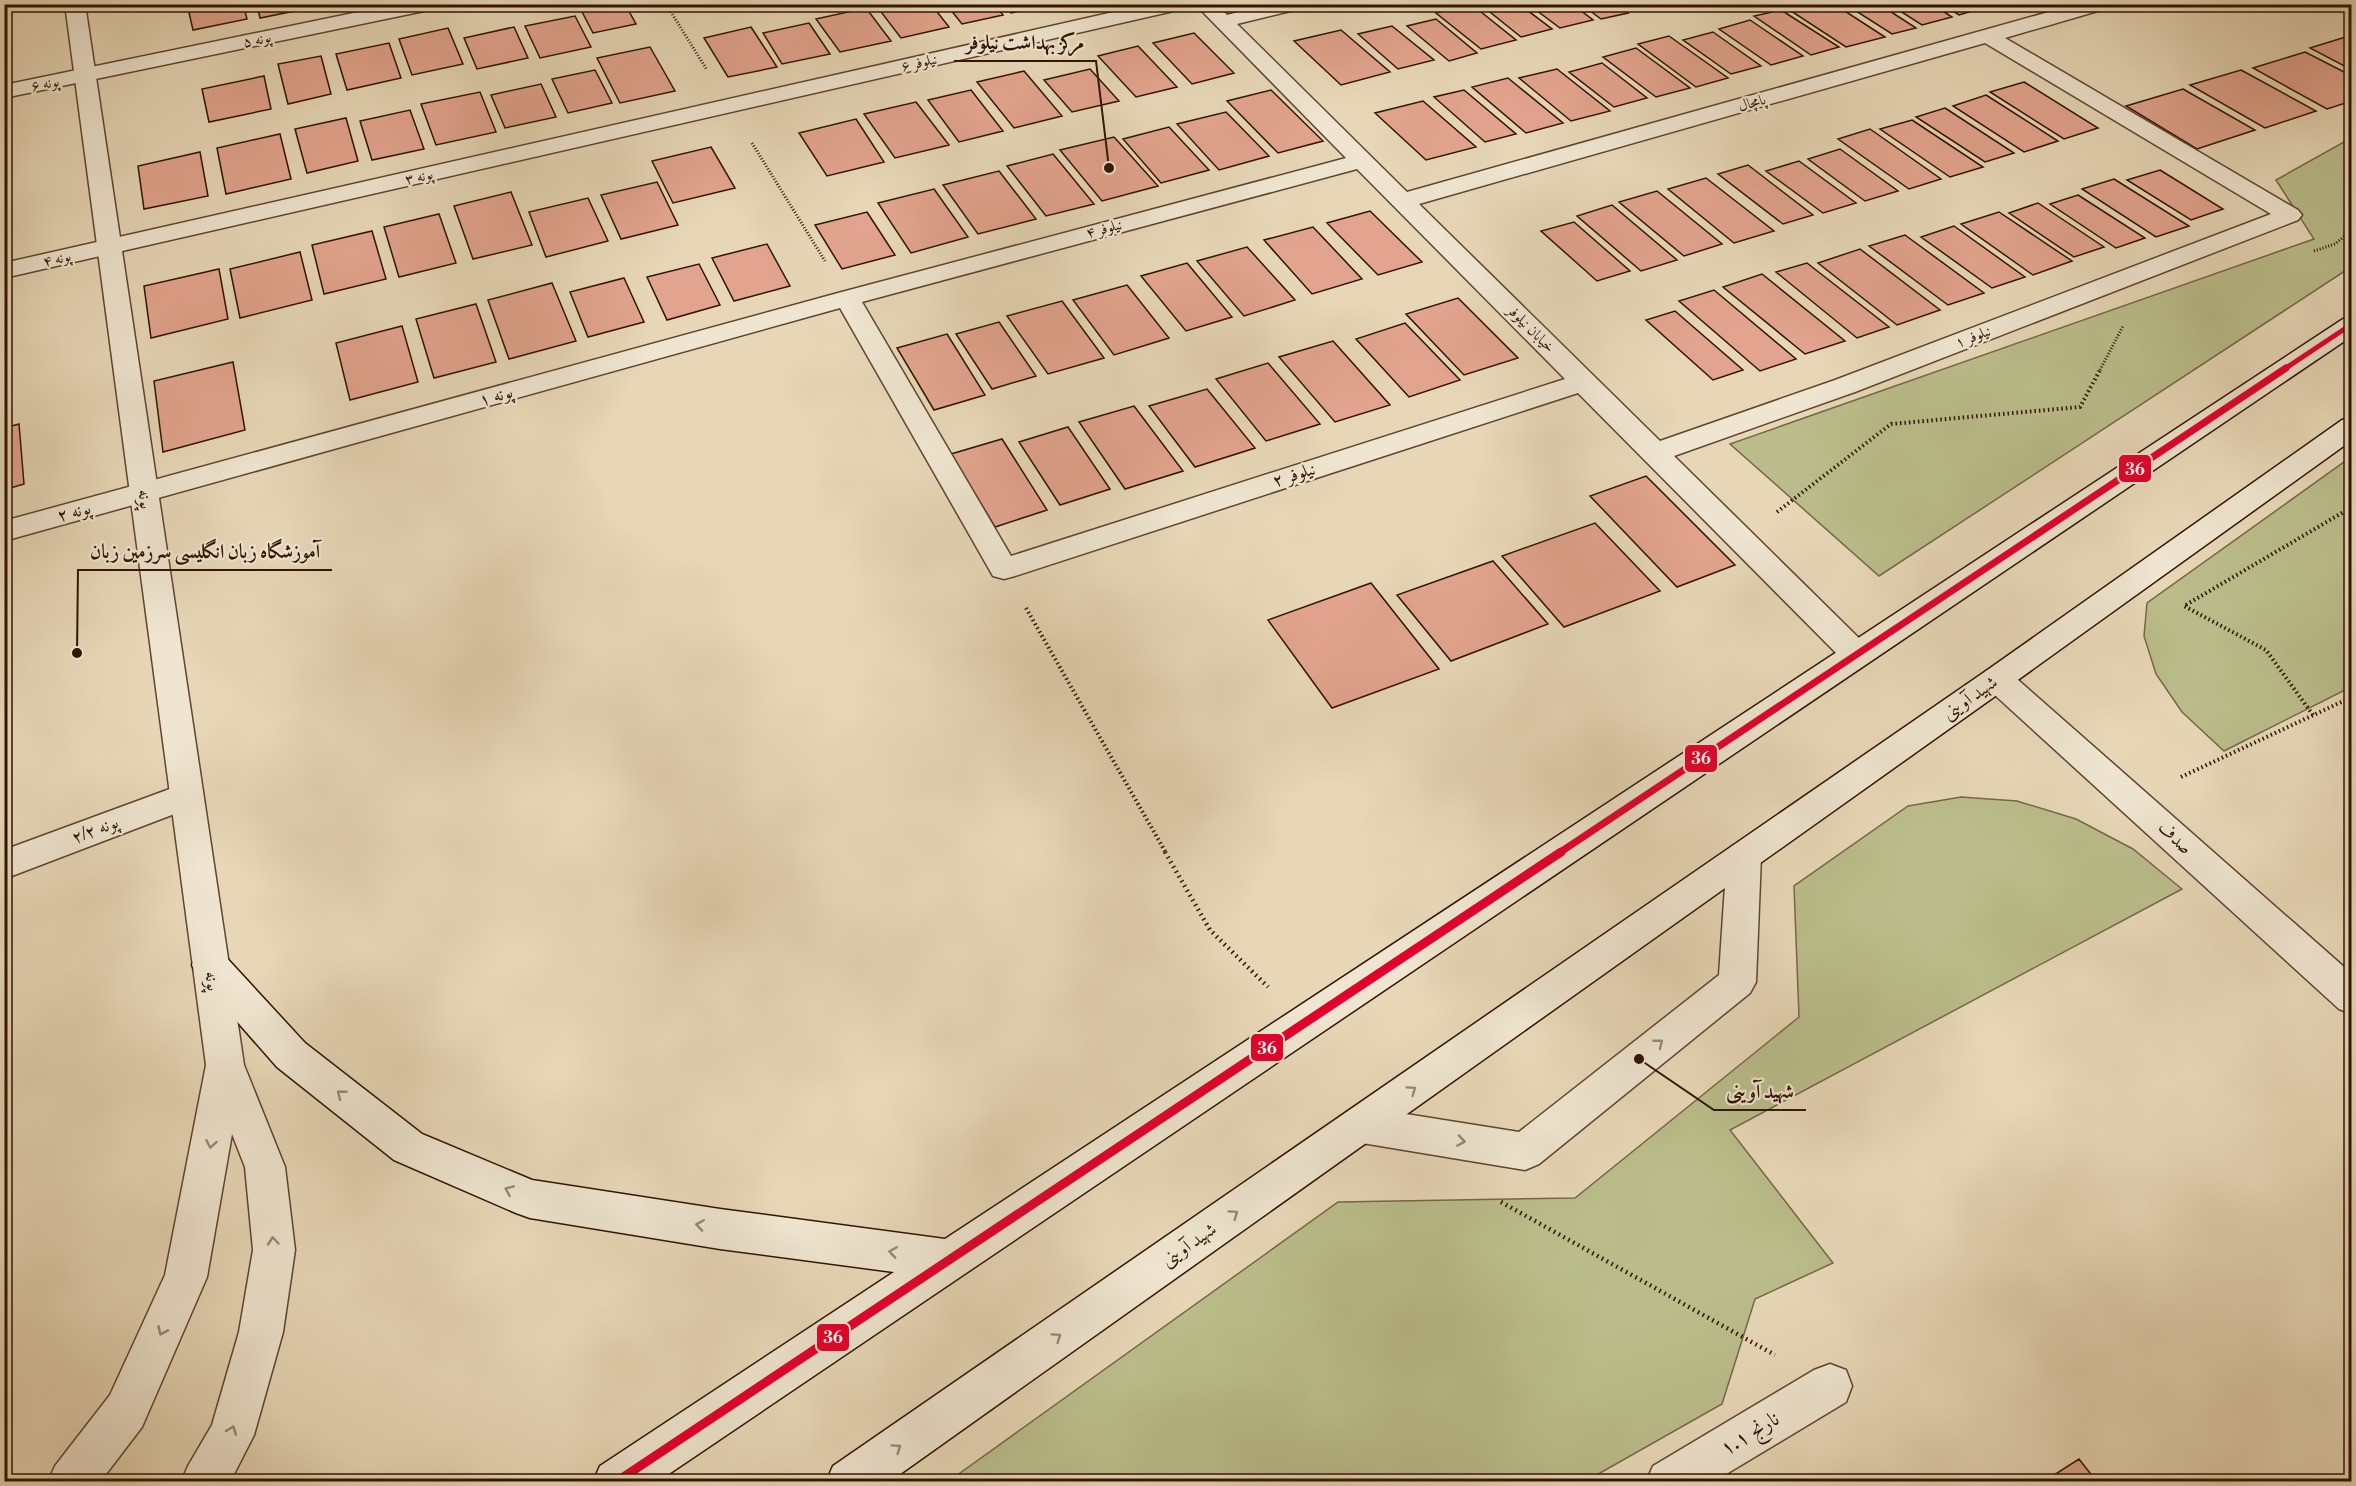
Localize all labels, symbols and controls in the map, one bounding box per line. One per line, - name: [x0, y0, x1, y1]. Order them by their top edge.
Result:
- callout: مرکز بهداشت نیلوفر: [954, 23, 1096, 61]
- street label: پونه ۵: [241, 28, 274, 53]
- text: مرکز بهداشت نیلوفر: [964, 31, 1084, 57]
- street label: نیلوفر ۶: [899, 50, 939, 76]
- street label: پونه ۶: [29, 72, 62, 97]
- street label: پامچال: [1736, 90, 1769, 117]
- street label: پونه ۳: [403, 164, 436, 190]
- street label: نیلوفر ۴: [1084, 215, 1124, 243]
- street label: پونه ۴: [41, 246, 74, 272]
- street label: خیابان نیلوفر: [1502, 300, 1559, 357]
- street label: نیلوفر ۱: [1952, 322, 1994, 352]
- street label: پونه ۱: [476, 380, 517, 413]
- line badge: 36: [2118, 454, 2152, 483]
- street label: نیلوفر ۲: [1270, 457, 1318, 493]
- text: 36: [2125, 460, 2145, 480]
- street label: پونه: [131, 488, 158, 512]
- street label: پونه ۲: [55, 496, 95, 528]
- callout: آموزشگاه زبان انگلیسی سرزمین زبان: [78, 532, 332, 570]
- text: آموزشگاه زبان انگلیسی سرزمین زبان: [90, 538, 323, 566]
- street label: شهید آوینی: [1938, 671, 2002, 725]
- line badge: 36: [1684, 744, 1718, 773]
- text: 36: [1691, 749, 1711, 769]
- street label: پونه ۲/۲: [68, 810, 123, 850]
- street label: صدف: [2153, 816, 2197, 860]
- street label: پونه: [198, 970, 225, 994]
- line badge: 36: [1250, 1033, 1284, 1062]
- text: 36: [1257, 1039, 1277, 1059]
- one-way arrow: [1653, 1039, 1664, 1050]
- callout: شهید آوینی: [1714, 1072, 1806, 1110]
- text: شهید آوینی: [1726, 1079, 1794, 1105]
- one-way arrow: [1405, 1086, 1416, 1097]
- one-way arrow: [336, 1091, 347, 1102]
- one-way arrow: [1456, 1134, 1466, 1147]
- one-way arrow: [205, 1139, 217, 1148]
- one-way arrow: [504, 1185, 515, 1197]
- one-way arrow: [1228, 1210, 1239, 1221]
- street label: شهید آوینی: [1157, 1218, 1221, 1272]
- one-way arrow: [695, 1220, 704, 1232]
- one-way arrow: [267, 1236, 280, 1245]
- one-way arrow: [888, 1247, 897, 1259]
- line badge: 36: [816, 1323, 850, 1352]
- one-way arrow: [157, 1325, 169, 1336]
- text: 36: [823, 1328, 843, 1348]
- one-way arrow: [1050, 1333, 1061, 1344]
- street label: نارنج ۱.۱: [1716, 1406, 1786, 1465]
- one-way arrow: [225, 1426, 238, 1436]
- one-way arrow: [890, 1444, 901, 1455]

